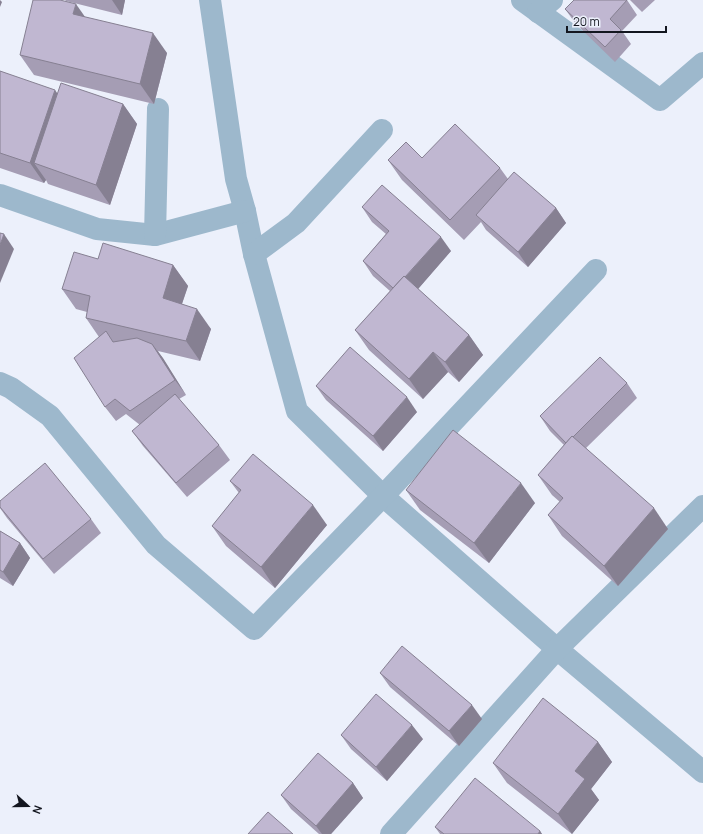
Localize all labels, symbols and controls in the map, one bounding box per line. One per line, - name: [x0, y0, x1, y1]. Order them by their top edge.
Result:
- scale bar: [567, 8, 666, 34]
- text: 20 m: [573, 13, 600, 30]
- north arrow: [8, 786, 48, 826]
- text: N: [29, 803, 46, 816]

